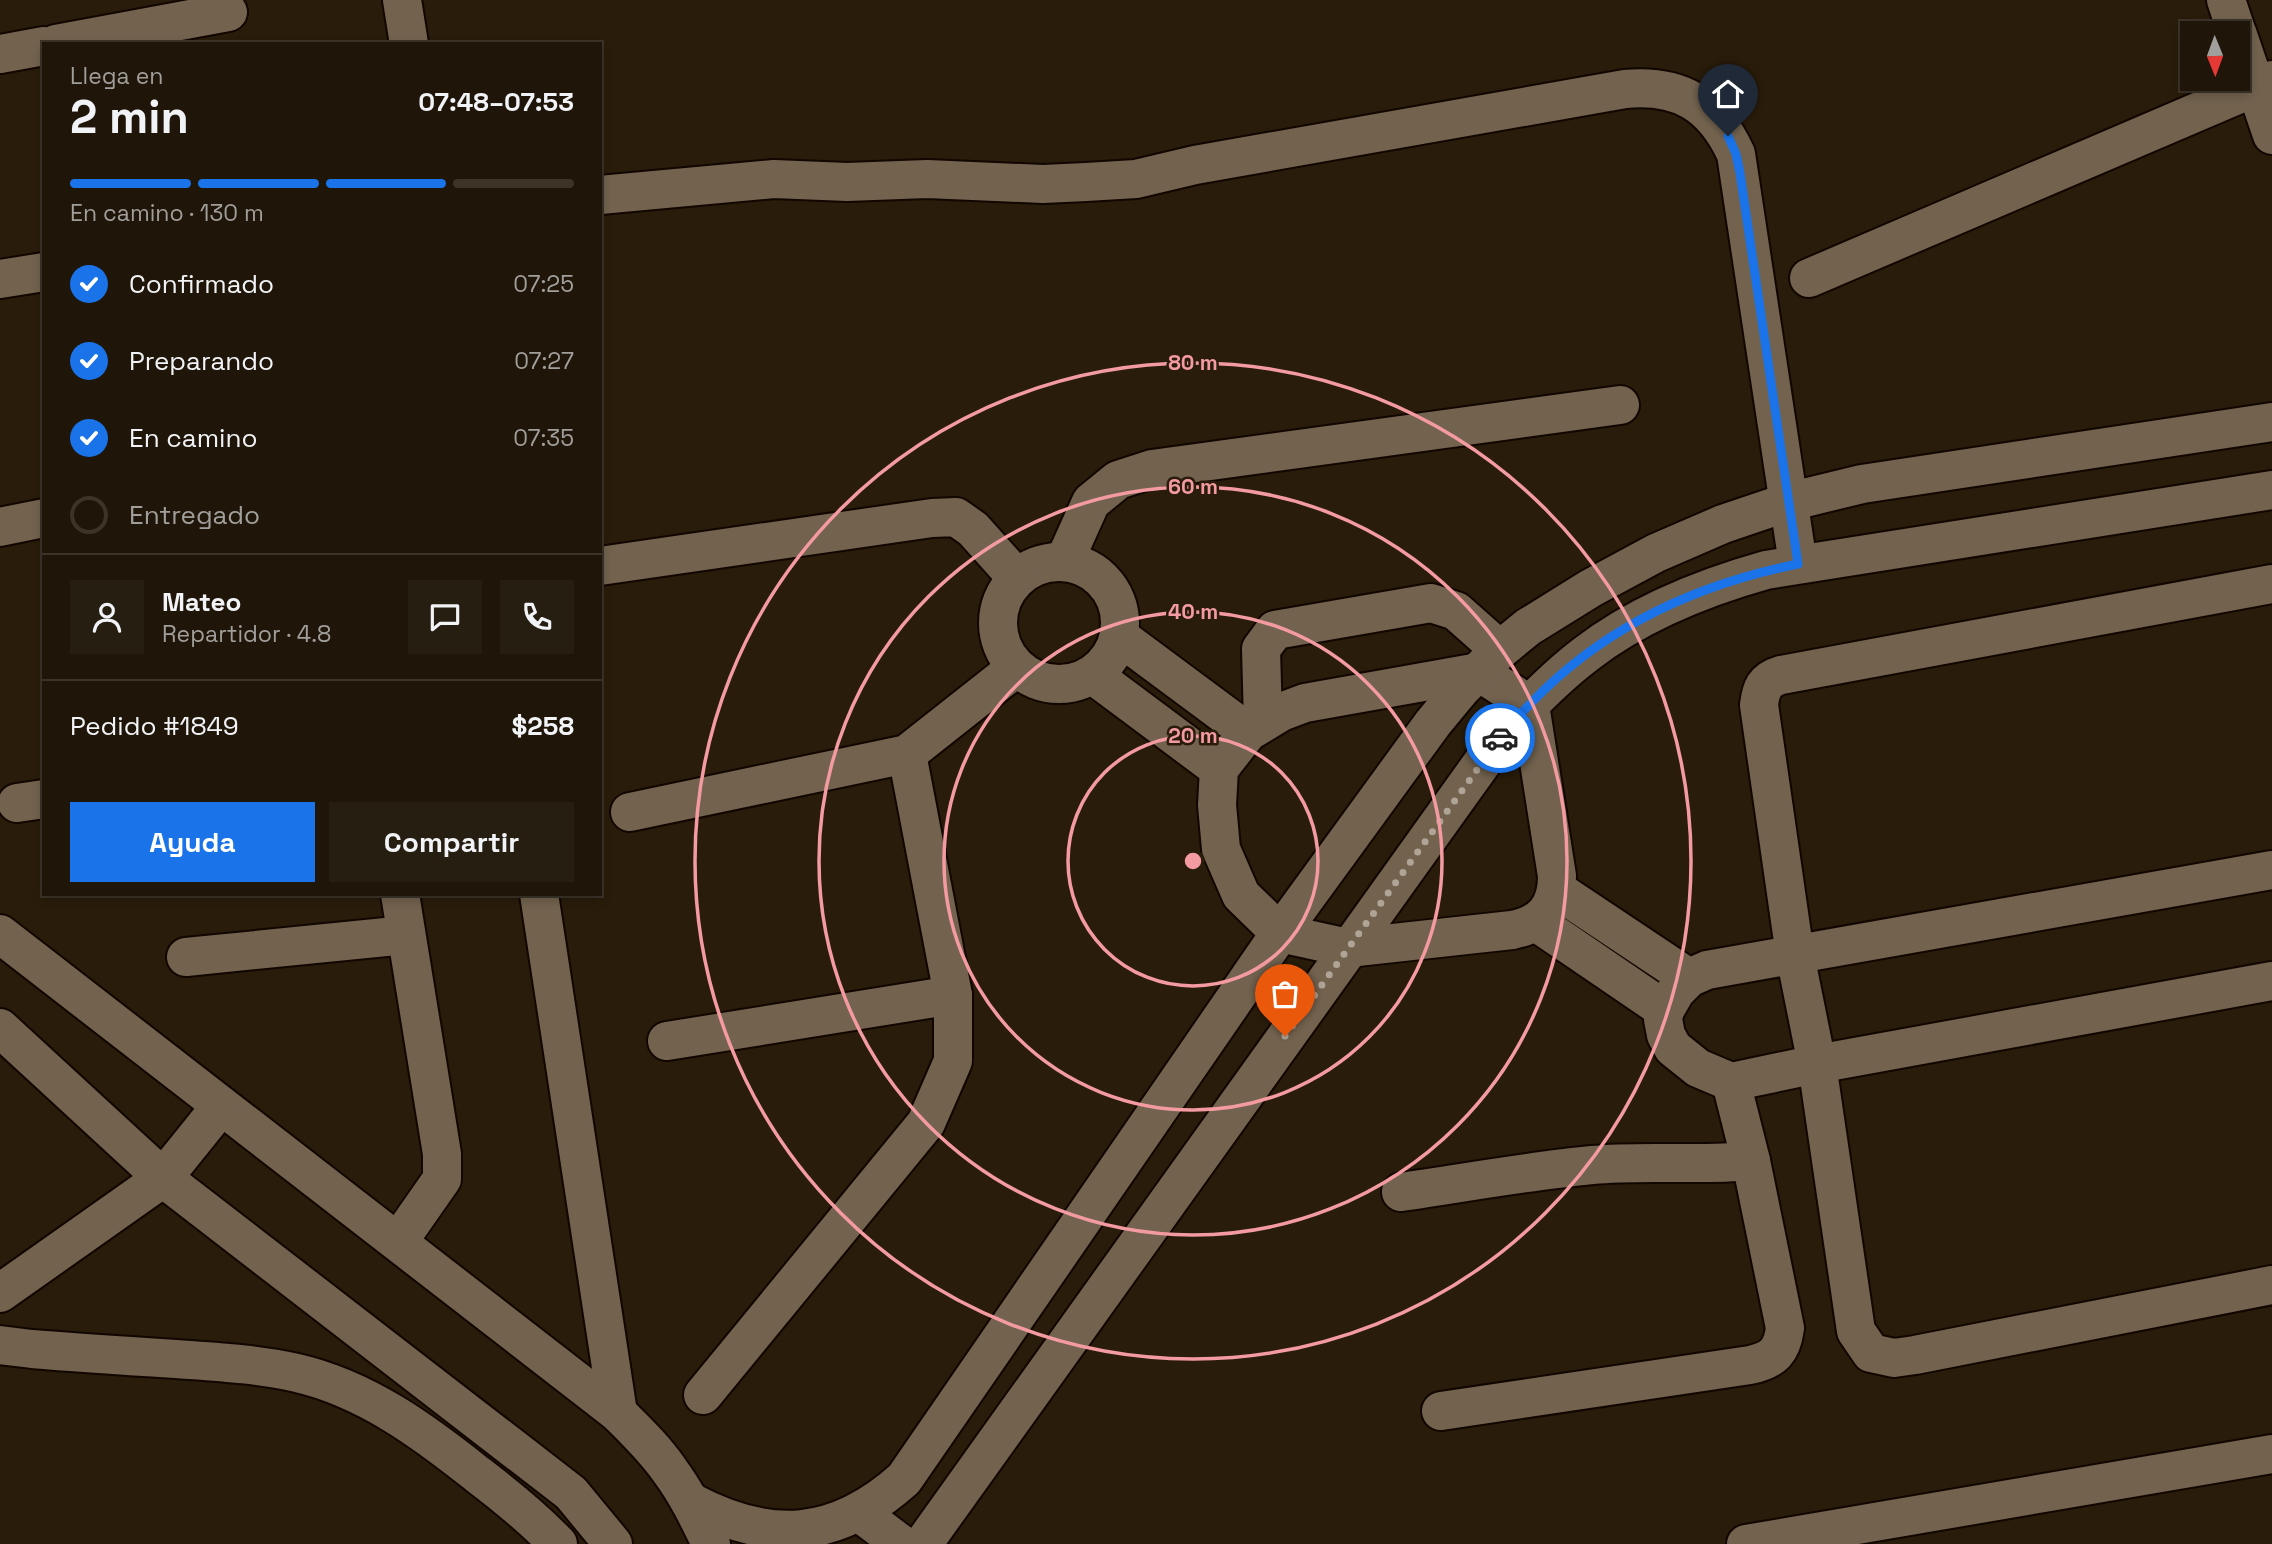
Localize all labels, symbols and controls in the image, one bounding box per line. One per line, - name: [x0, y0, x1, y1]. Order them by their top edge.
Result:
- north arrow: [2180, 21, 2250, 91]
- map controls: [2180, 21, 2250, 91]
- text: Llega en: [70, 61, 163, 91]
- pin: [1698, 64, 1758, 136]
- icon: home: [1709, 75, 1747, 113]
- text: 07:48–07:53: [418, 85, 574, 119]
- text: 2 min: [70, 88, 189, 146]
- text: En camino · 130 m: [70, 198, 264, 228]
- icon: check: [70, 265, 108, 303]
- text: Confirmado: [129, 267, 274, 301]
- text: 07:25: [513, 269, 574, 299]
- icon: check: [70, 342, 108, 380]
- text: Preparando: [129, 344, 274, 378]
- text: 07:27: [514, 346, 574, 376]
- text: 80 m: [1168, 349, 1218, 376]
- icon: check: [70, 419, 108, 457]
- text: En camino: [129, 421, 258, 455]
- text: 07:35: [513, 423, 574, 453]
- text: 60 m: [1168, 473, 1218, 500]
- text: Entregado: [129, 498, 260, 532]
- button: person: [70, 580, 144, 654]
- button: chat: [408, 580, 482, 654]
- button: phone: [500, 580, 574, 654]
- text: Mateo: [162, 585, 241, 619]
- text: 40 m: [1168, 598, 1218, 625]
- text: Repartidor · 4.8: [162, 619, 331, 649]
- courier: [1465, 703, 1535, 773]
- text: Pedido #1849: [70, 709, 239, 743]
- text: $258: [512, 709, 574, 743]
- icon: car: [1481, 719, 1519, 757]
- text: 20 m: [1168, 722, 1218, 749]
- button: Ayuda: [70, 802, 315, 882]
- button: Compartir: [329, 802, 574, 882]
- centre of rings: [1181, 849, 1205, 873]
- pin: [1255, 964, 1315, 1036]
- icon: bag: [1266, 975, 1304, 1013]

